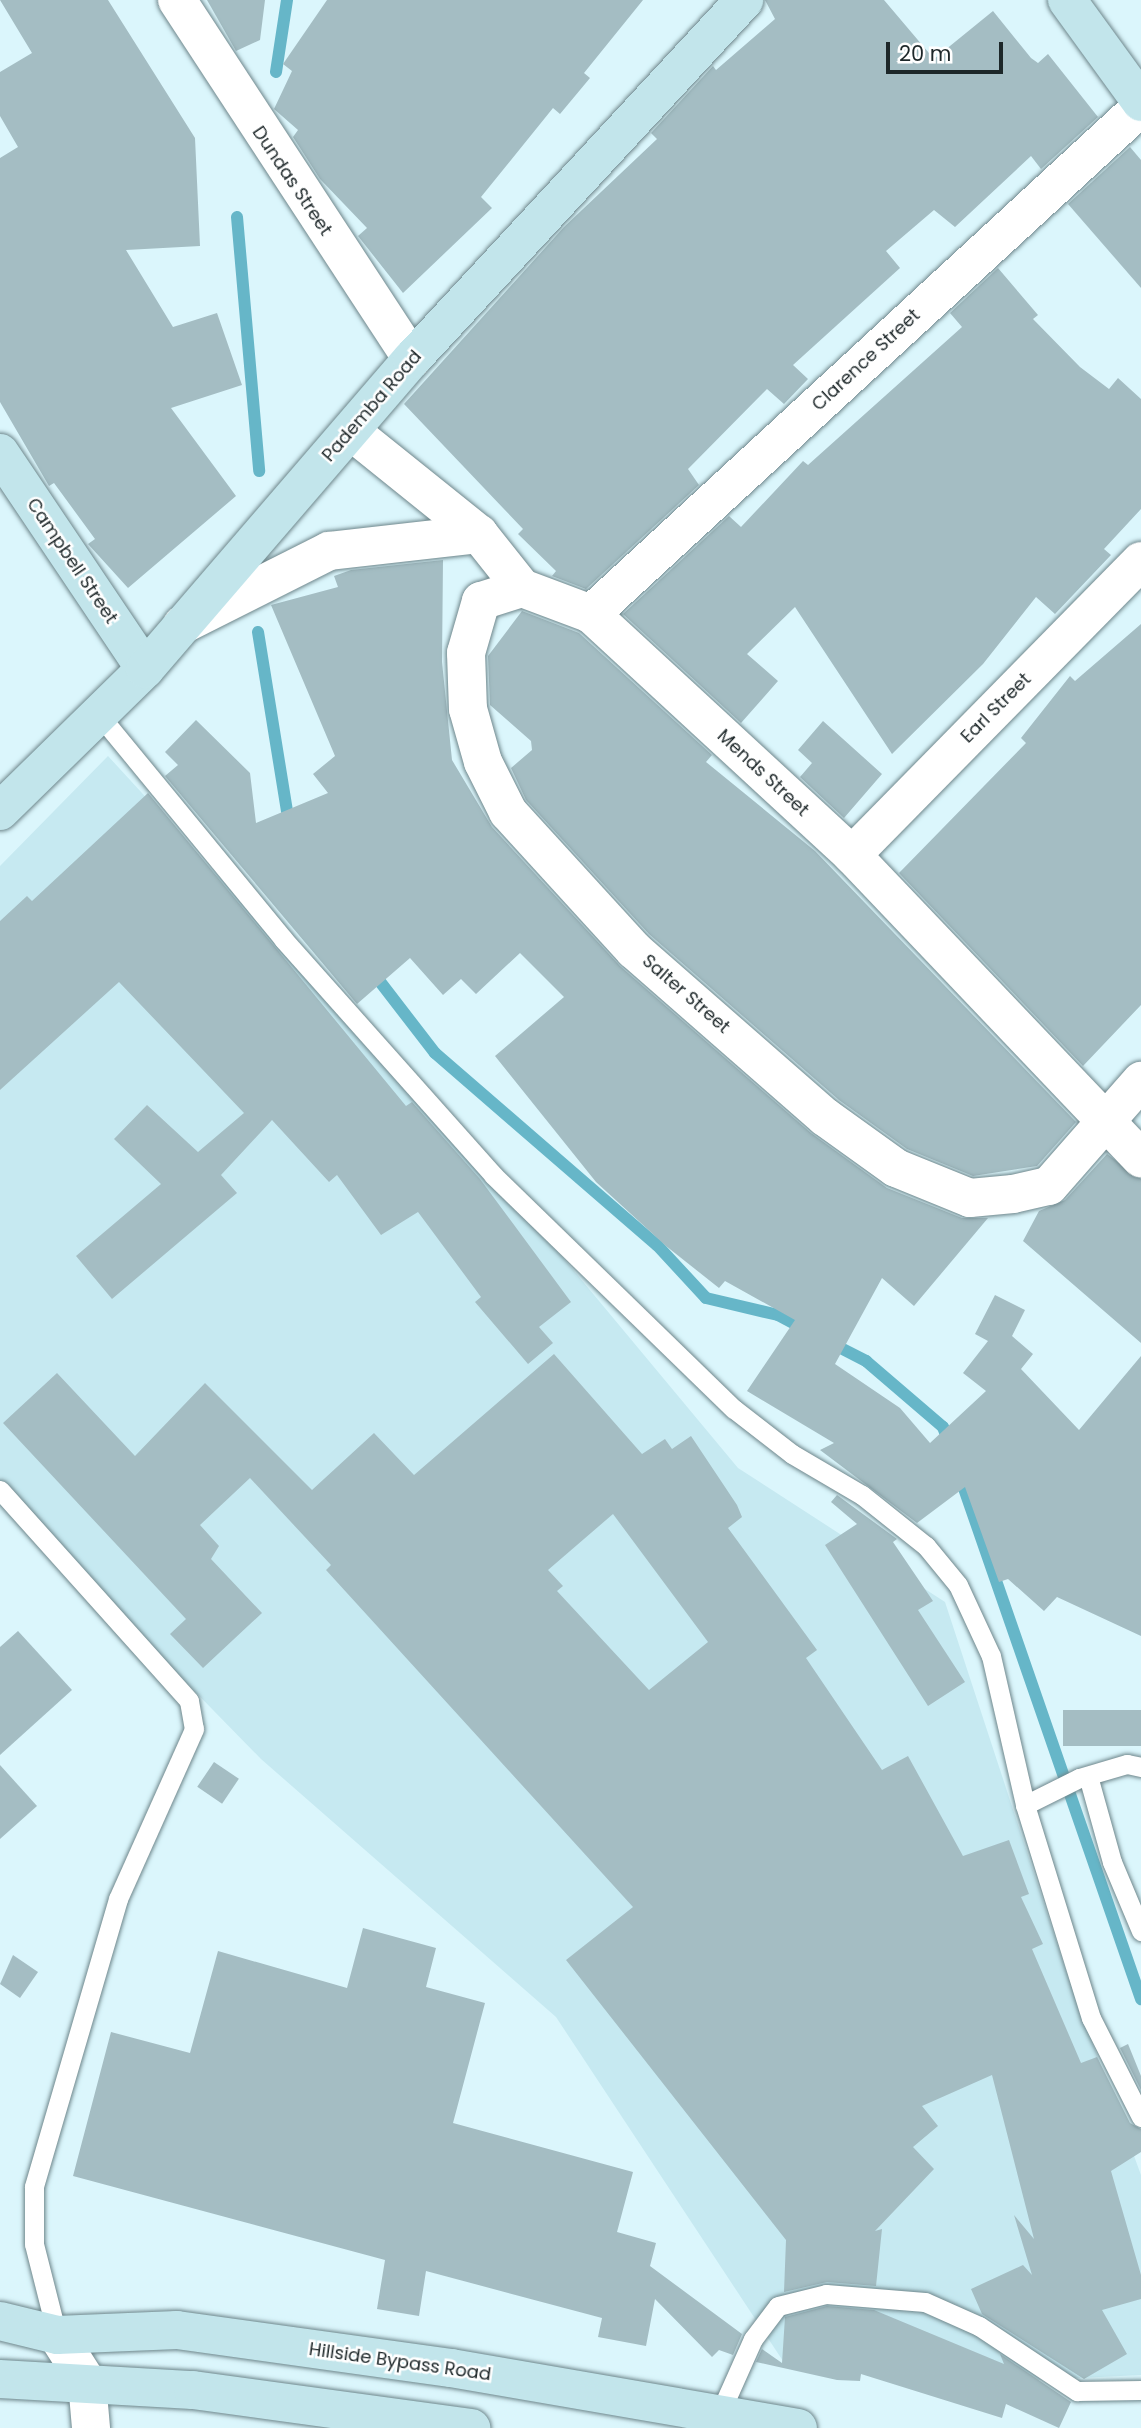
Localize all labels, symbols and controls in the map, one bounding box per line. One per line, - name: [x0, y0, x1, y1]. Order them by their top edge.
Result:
- scale bar: [889, 28, 1006, 72]
- text: 20 m: [899, 39, 952, 68]
- street label: Dundas Street: [248, 122, 336, 240]
- street label: Clarence Street: [808, 305, 924, 415]
- street label: Pademba Road: [318, 346, 426, 466]
- street label: Campbell Street: [22, 494, 122, 628]
- street label: Earl Street: [957, 669, 1035, 747]
- street label: Mends Street: [713, 725, 813, 821]
- street label: Salter Street: [638, 950, 734, 1038]
- street label: Hillside Bypass Road: [308, 2339, 492, 2385]

